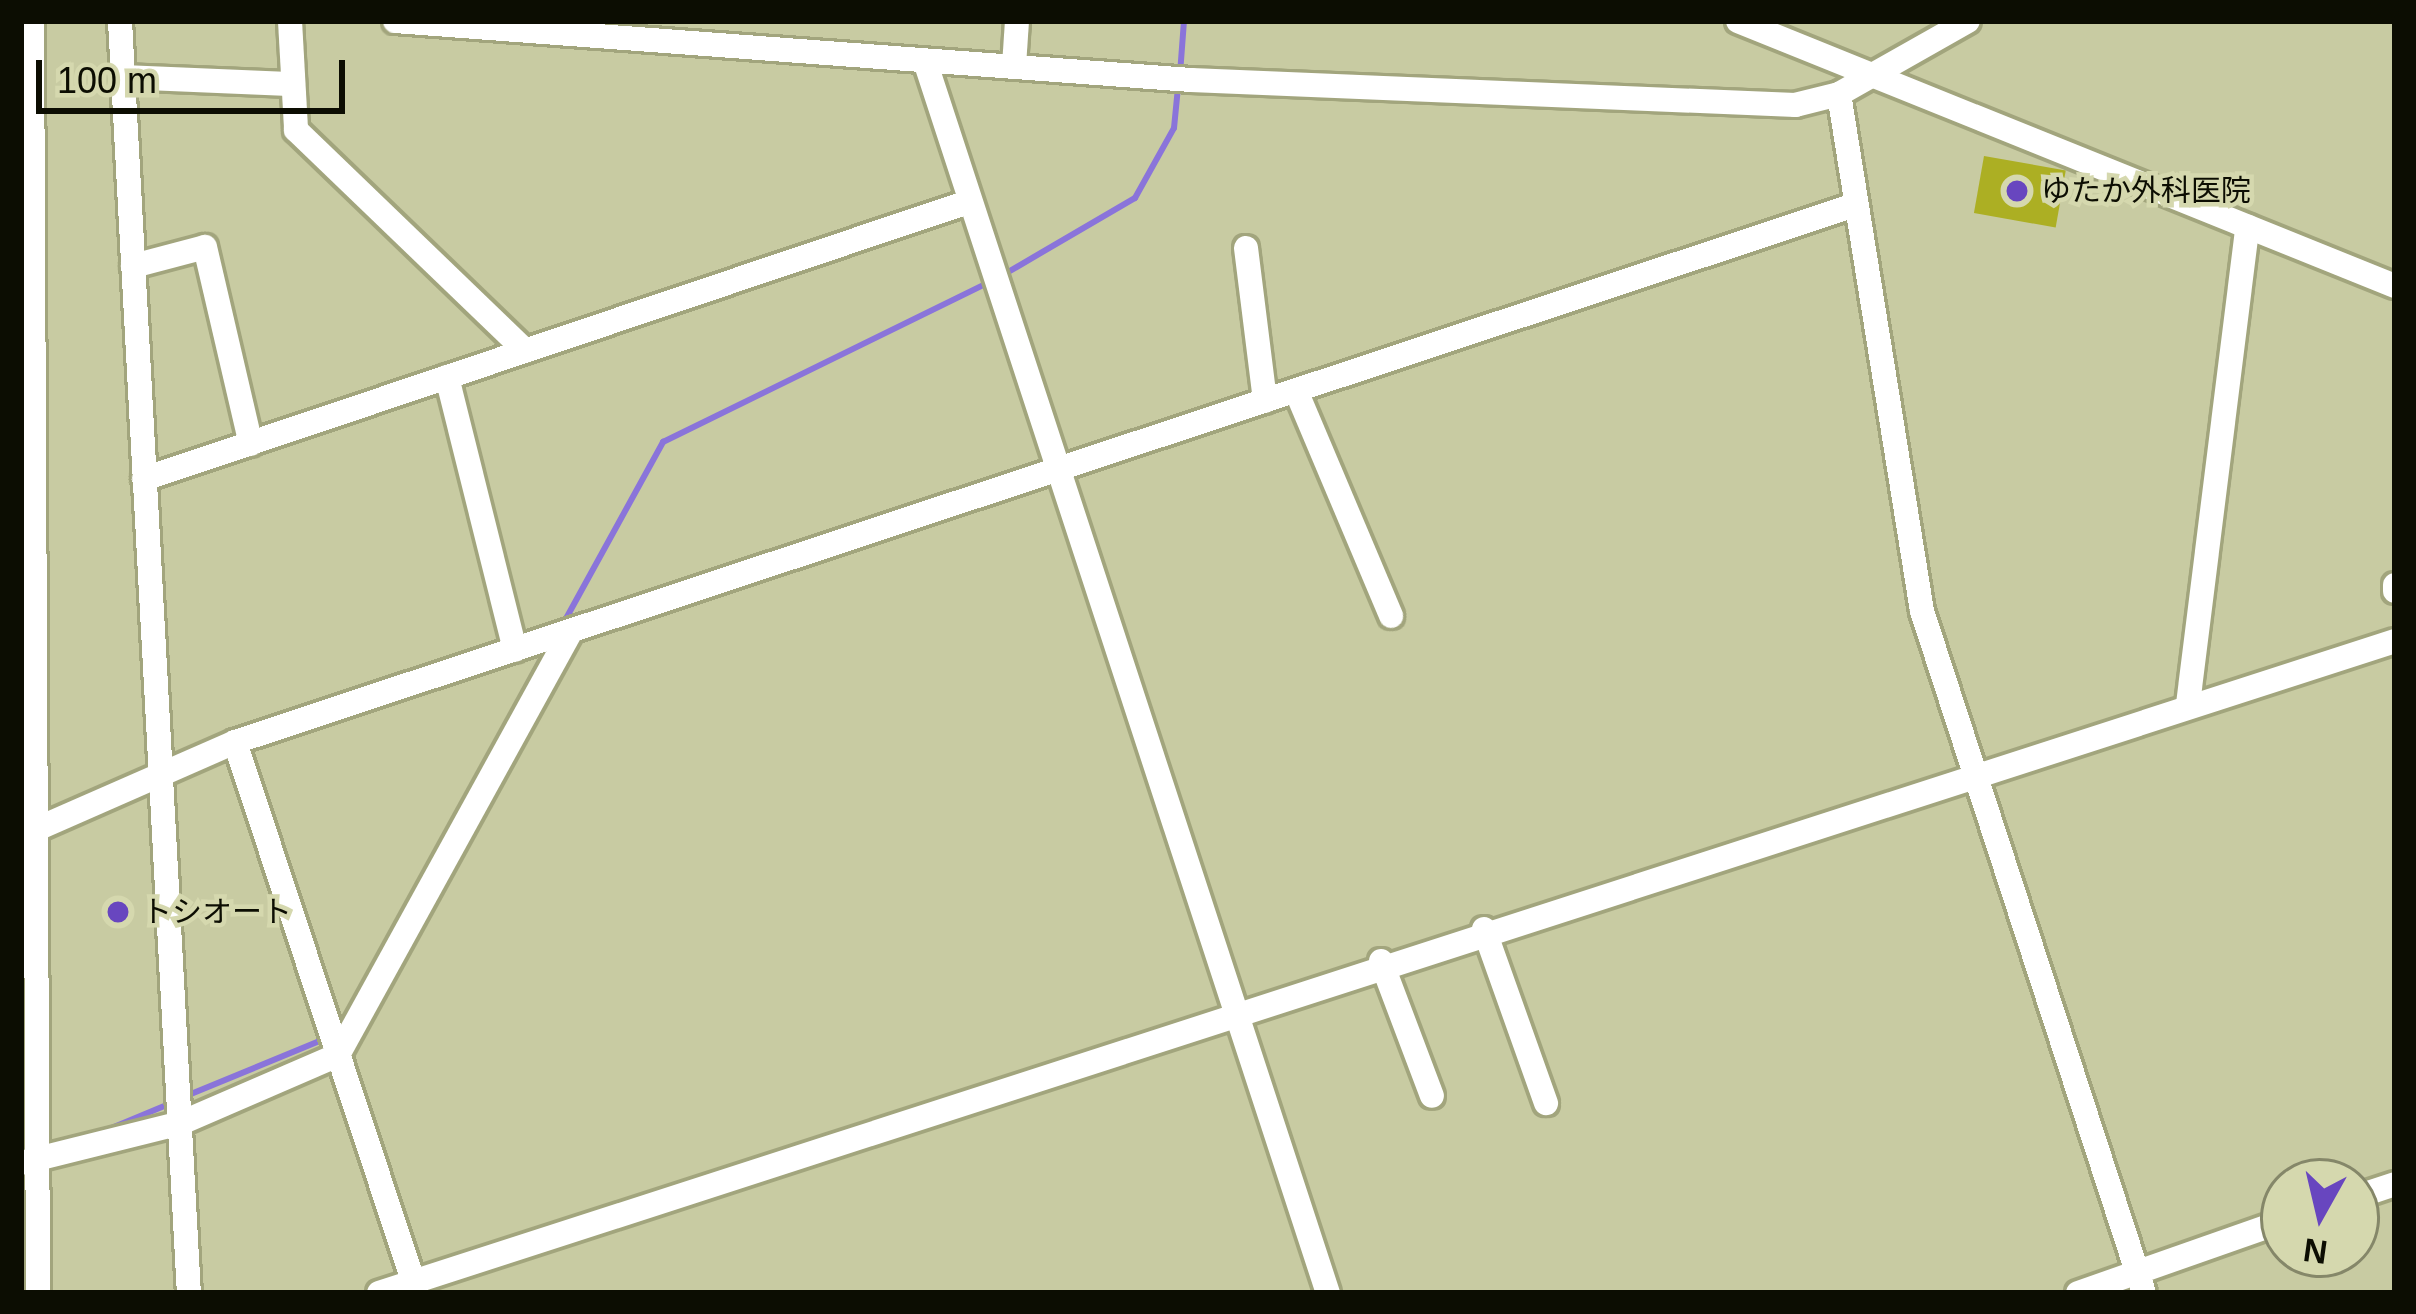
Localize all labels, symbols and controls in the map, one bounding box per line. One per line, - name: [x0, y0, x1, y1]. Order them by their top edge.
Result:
- scale bar: [42, 36, 351, 110]
- text: 100 m: [57, 60, 157, 101]
- place label: ゆたか外科医院: [2041, 173, 2251, 209]
- marker: ゆたか外科医院: [2004, 178, 2030, 204]
- place label: トシオート: [142, 894, 292, 930]
- marker: トシオート: [105, 899, 131, 925]
- north arrow: [2260, 1158, 2380, 1278]
- text: N: [2301, 1231, 2330, 1271]

